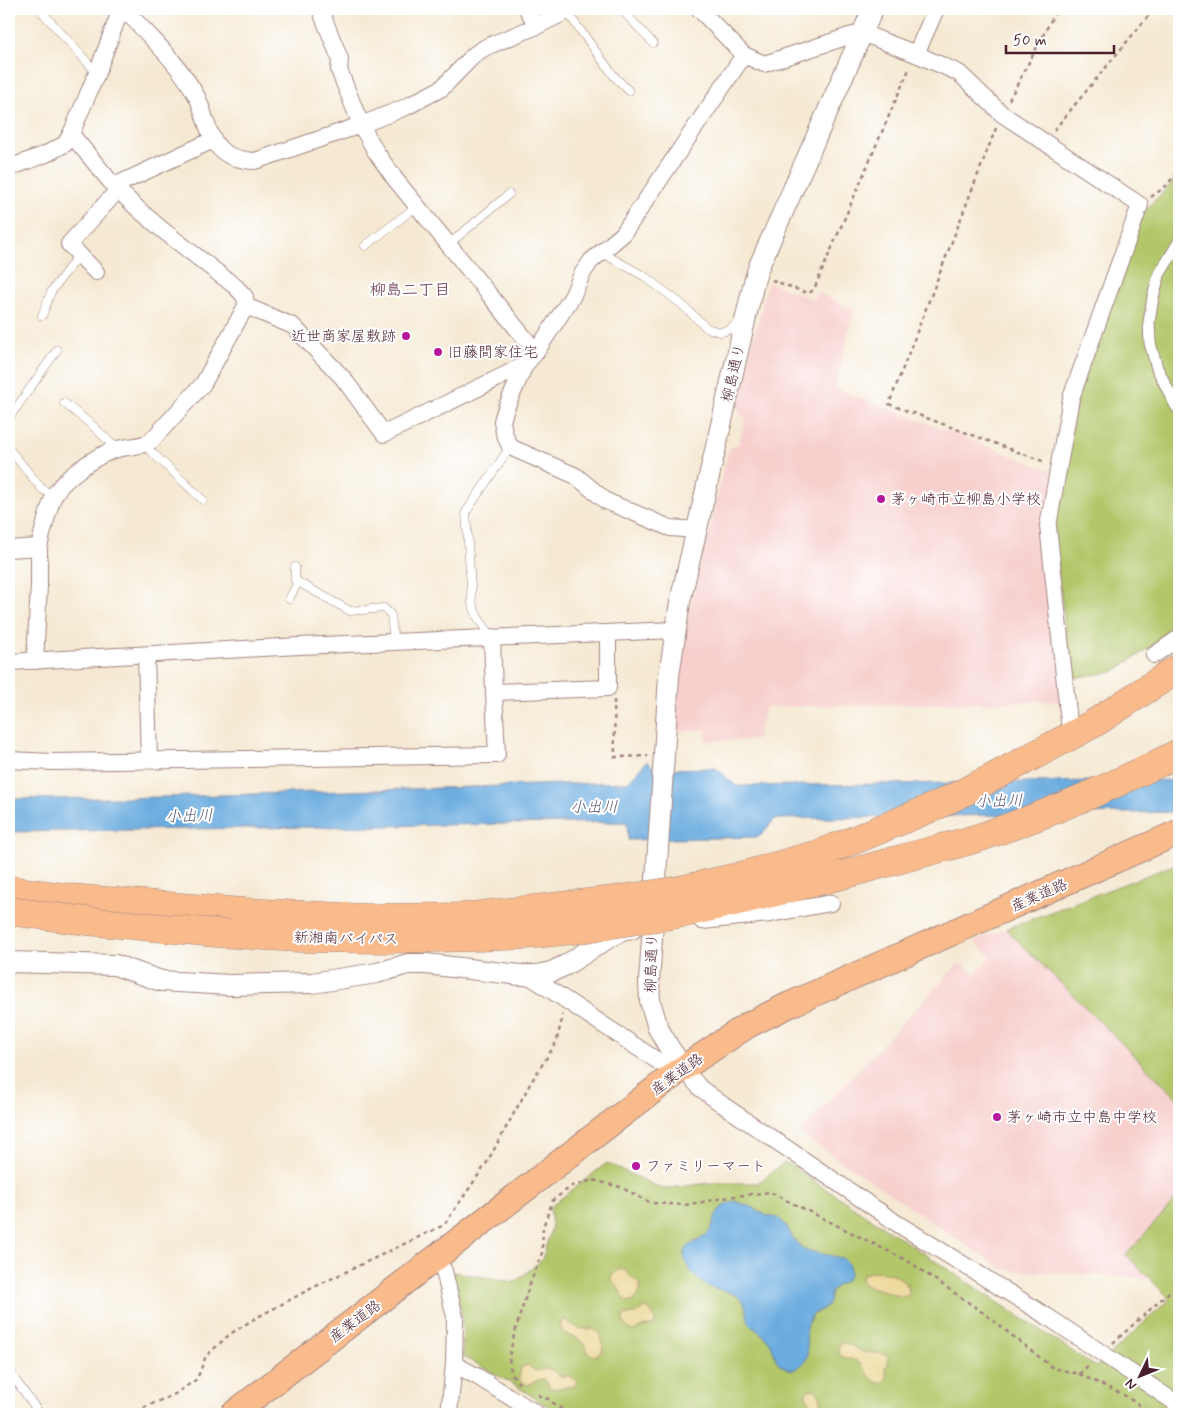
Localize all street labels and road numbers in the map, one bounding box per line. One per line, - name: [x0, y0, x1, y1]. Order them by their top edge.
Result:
- street label: 柳島通り: [717, 342, 750, 405]
- street label: 産業道路: [1008, 875, 1071, 917]
- street label: 新湘南バイパス: [293, 928, 399, 950]
- street label: 柳島通り: [641, 933, 663, 993]
- street label: 産業道路: [647, 1049, 708, 1101]
- street label: 産業道路: [326, 1296, 386, 1348]

